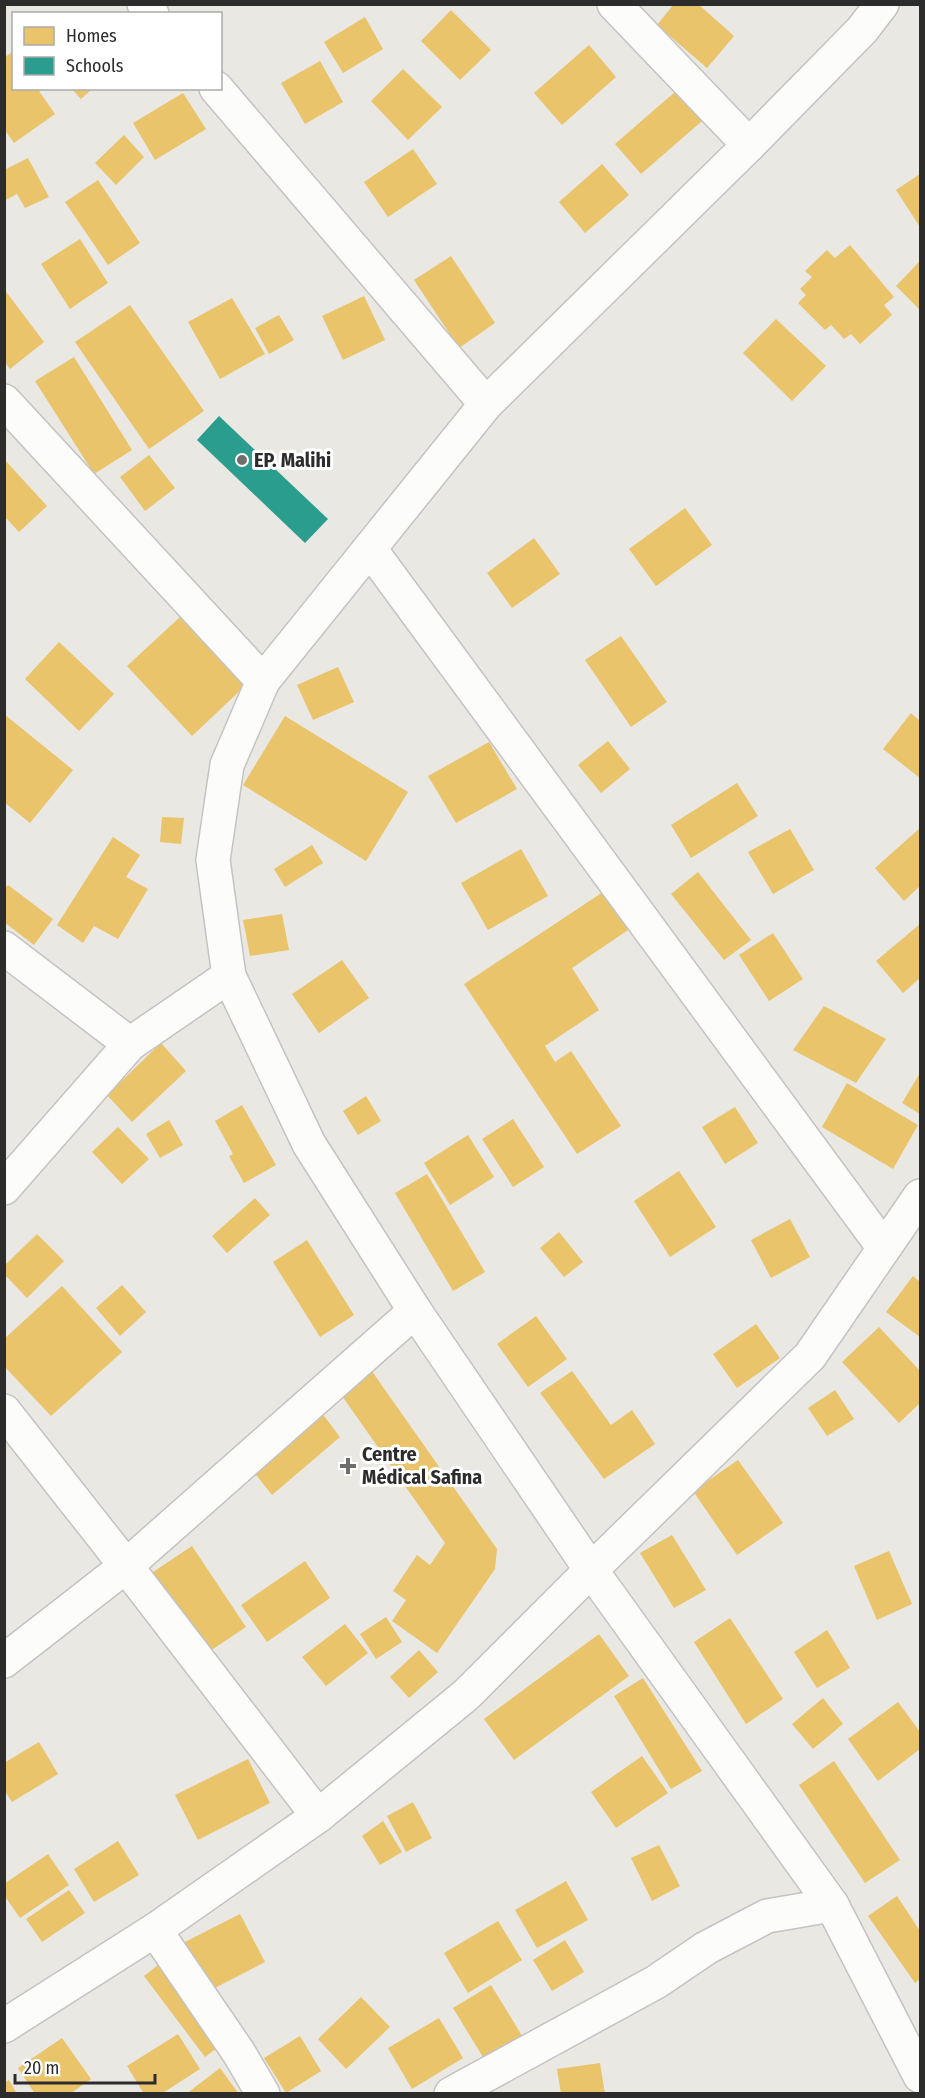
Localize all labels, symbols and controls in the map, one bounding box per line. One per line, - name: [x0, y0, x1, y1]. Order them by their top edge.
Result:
- legend: [12, 12, 222, 90]
- text: Homes: [66, 25, 117, 47]
- text: Schools: [66, 55, 124, 77]
- place label: EP. Malihi: [254, 448, 331, 472]
- marker: EP. Malihi: [235, 453, 249, 467]
- place label: Centre Médical Safina: [362, 1442, 482, 1489]
- marker: Centre Médical Safina: [339, 1457, 357, 1475]
- scale bar: [15, 2047, 154, 2085]
- text: 20 m: [24, 2057, 59, 2079]

